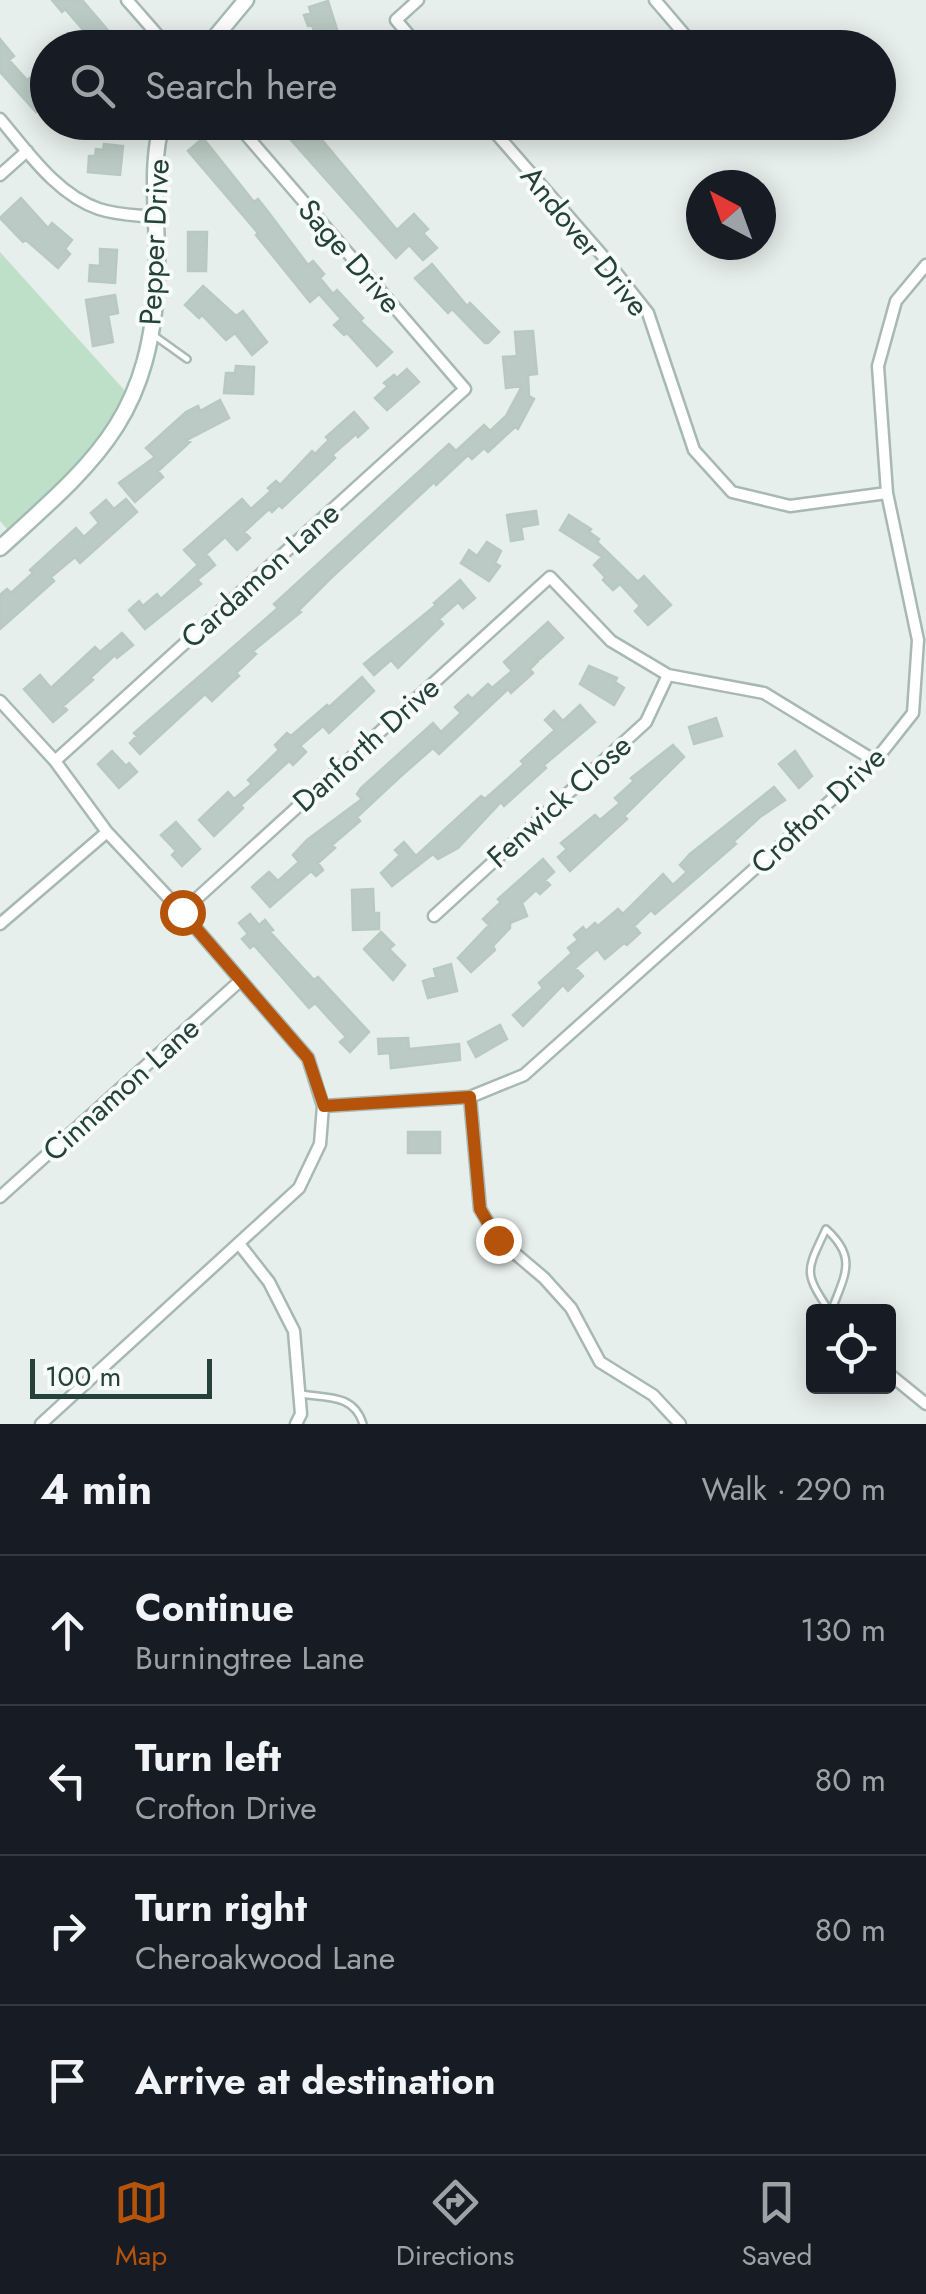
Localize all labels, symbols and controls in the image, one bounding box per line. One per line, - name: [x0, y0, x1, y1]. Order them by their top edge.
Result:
- search box: [30, 30, 896, 140]
- icon: search: [65, 58, 120, 113]
- text: Search here: [145, 58, 337, 113]
- street label: Andover Drive: [511, 156, 659, 326]
- street label: Pepper Drive: [128, 158, 180, 326]
- north arrow: [686, 170, 776, 260]
- street label: Sage Drive: [288, 189, 412, 323]
- street label: Cardamon Lane: [171, 492, 349, 658]
- street label: Danforth Drive: [283, 666, 449, 822]
- street label: Fenwick Close: [477, 724, 641, 878]
- street label: Crofton Drive: [741, 736, 895, 884]
- route start: [160, 890, 206, 936]
- street label: Cinnamon Lane: [33, 1007, 209, 1171]
- route end: [476, 1218, 522, 1264]
- map controls: [806, 1304, 896, 1394]
- button: locate: [806, 1304, 896, 1394]
- scale bar: [30, 1354, 212, 1398]
- text: 100 m: [45, 1356, 121, 1397]
- text: 4 min: [40, 1459, 152, 1520]
- text: Walk · 290 m: [701, 1466, 886, 1512]
- text: Continue: [135, 1580, 294, 1635]
- icon: ahead: [40, 1603, 95, 1658]
- text: 130 m: [800, 1607, 886, 1653]
- text: Burningtree Lane: [135, 1635, 365, 1681]
- text: Turn left: [135, 1730, 281, 1785]
- icon: left: [40, 1753, 95, 1808]
- text: 80 m: [815, 1757, 886, 1803]
- text: Crofton Drive: [135, 1785, 317, 1831]
- text: Turn right: [135, 1880, 307, 1935]
- icon: right: [40, 1903, 95, 1958]
- text: 80 m: [815, 1907, 886, 1953]
- text: Cheroakwood Lane: [135, 1935, 395, 1981]
- icon: arrive: [40, 2053, 95, 2108]
- text: Arrive at destination: [135, 2053, 496, 2108]
- tab: Map: [114, 2175, 169, 2276]
- tab: Directions: [396, 2175, 514, 2276]
- tab: Saved: [741, 2175, 812, 2276]

